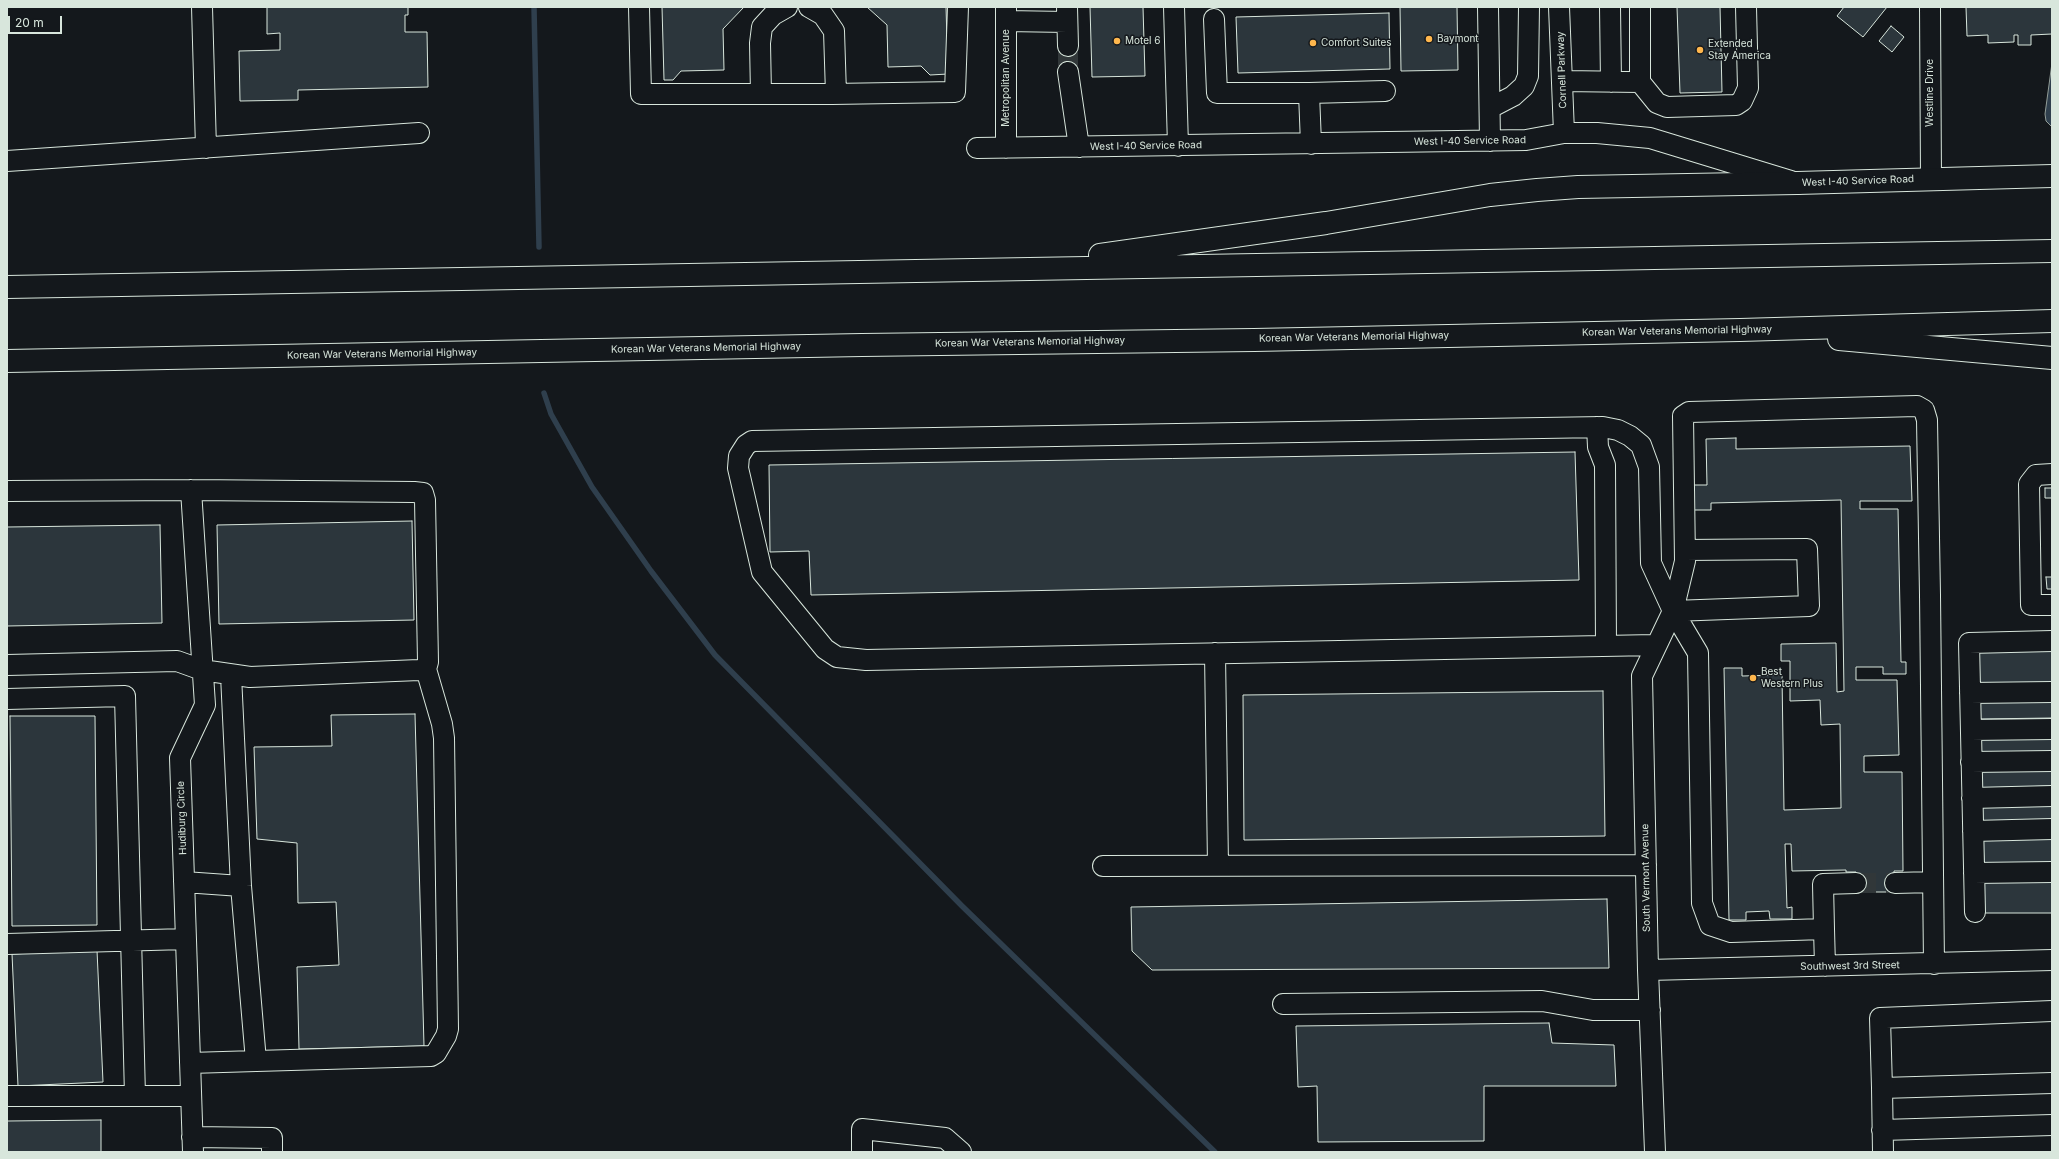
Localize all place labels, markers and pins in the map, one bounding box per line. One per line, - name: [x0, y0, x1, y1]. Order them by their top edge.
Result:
- place label: Baymont: [1437, 33, 1479, 45]
- marker: Baymont: [1424, 34, 1434, 44]
- place label: Motel 6: [1125, 35, 1160, 47]
- marker: Motel 6: [1112, 36, 1122, 46]
- place label: Comfort Suites: [1321, 37, 1392, 49]
- marker: Comfort Suites: [1308, 38, 1318, 48]
- place label: Extended Stay America: [1708, 38, 1771, 62]
- marker: Extended Stay America: [1695, 45, 1705, 55]
- place label: Best Western Plus: [1761, 666, 1823, 690]
- marker: Best Western Plus: [1748, 673, 1758, 683]

